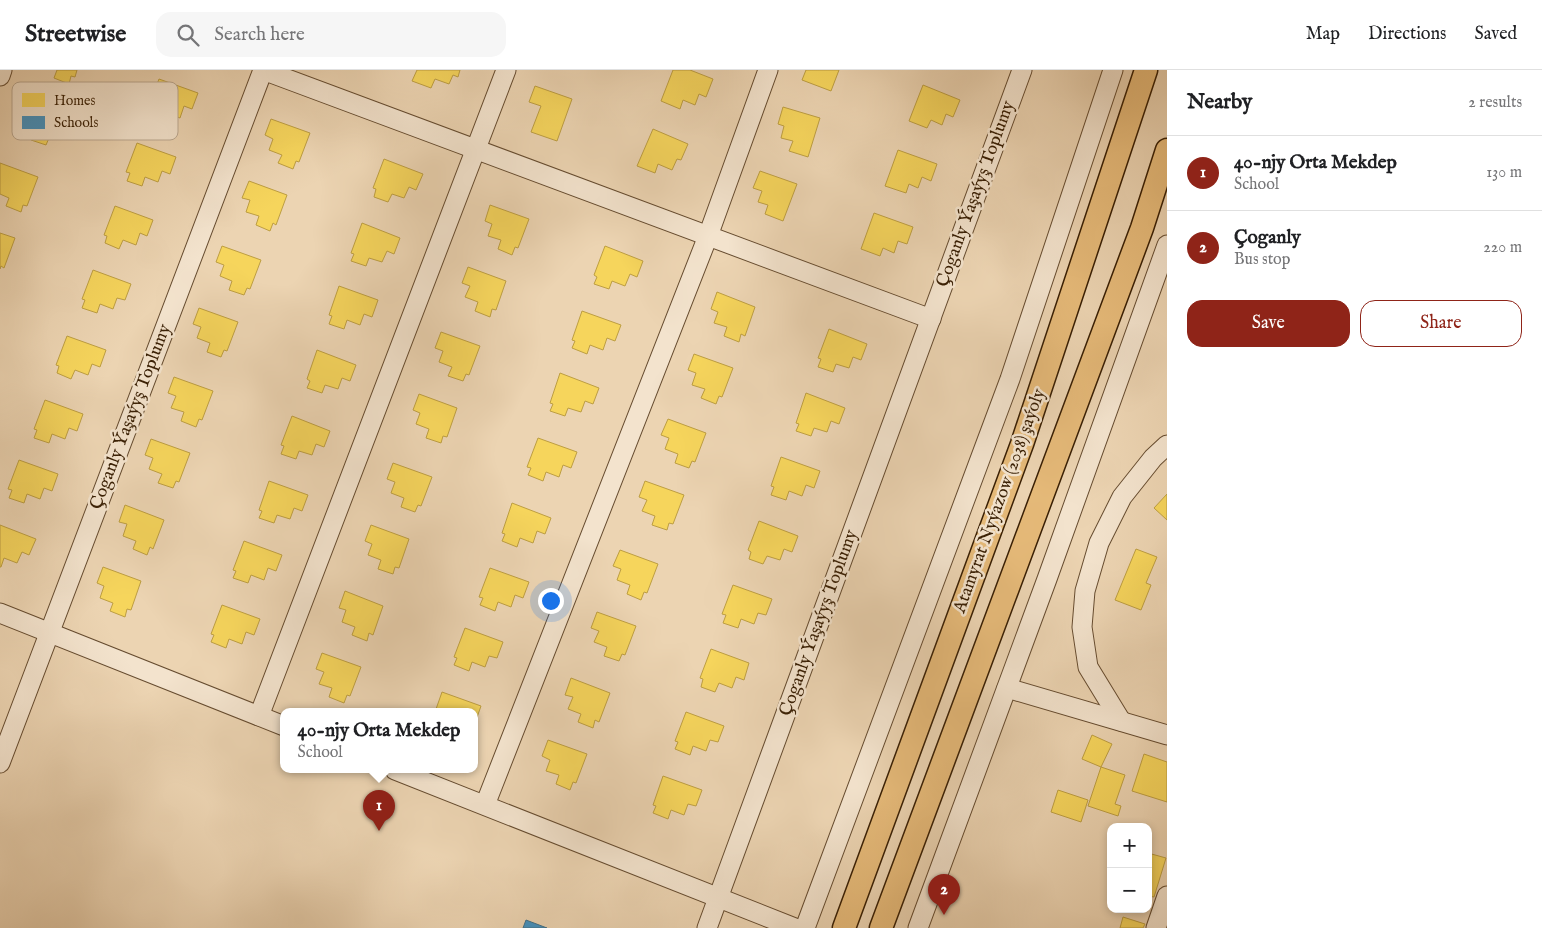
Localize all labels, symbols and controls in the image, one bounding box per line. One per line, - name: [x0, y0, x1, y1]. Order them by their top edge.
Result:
- search box: [156, 12, 506, 57]
- text: Streetwise: [25, 19, 126, 50]
- icon: search: [174, 21, 202, 49]
- text: Search here: [214, 23, 305, 47]
- text: Map: [1306, 23, 1340, 46]
- text: Directions: [1368, 23, 1446, 46]
- text: Saved: [1474, 23, 1517, 46]
- legend: [12, 82, 178, 140]
- text: Nearby: [1187, 89, 1252, 116]
- text: Homes: [54, 92, 96, 110]
- text: 2 results: [1468, 93, 1522, 113]
- street label: Çoganly Ýaşaýyş Toplumy: [930, 97, 1021, 290]
- text: Schools: [54, 114, 98, 132]
- text: 40-njy Orta Mekdep: [1234, 151, 1397, 175]
- text: 1: [1200, 163, 1206, 183]
- text: 130 m: [1486, 163, 1522, 183]
- text: School: [1234, 175, 1279, 195]
- text: Çoganly: [1234, 226, 1301, 250]
- text: 2: [1199, 238, 1207, 258]
- text: 220 m: [1483, 238, 1522, 258]
- text: Bus stop: [1234, 250, 1290, 270]
- button: Save: [1187, 300, 1350, 347]
- button: Share: [1360, 300, 1522, 347]
- street label: Çoganly Ýaşaýyş Toplumy: [83, 320, 177, 513]
- street label: Atamyrat Nyýazow (2038) şaýoly: [948, 385, 1051, 617]
- street label: Çoganly Ýaşaýyş Toplumy: [773, 526, 864, 719]
- your location: [538, 588, 564, 614]
- popup: [280, 708, 478, 773]
- text: 40-njy Orta Mekdep: [298, 719, 460, 743]
- text: School: [298, 743, 343, 763]
- pin: 1: [363, 790, 395, 831]
- map controls: [1107, 823, 1152, 913]
- button: +: [1107, 823, 1152, 868]
- button: −: [1107, 868, 1152, 913]
- pin: 2: [928, 874, 960, 915]

